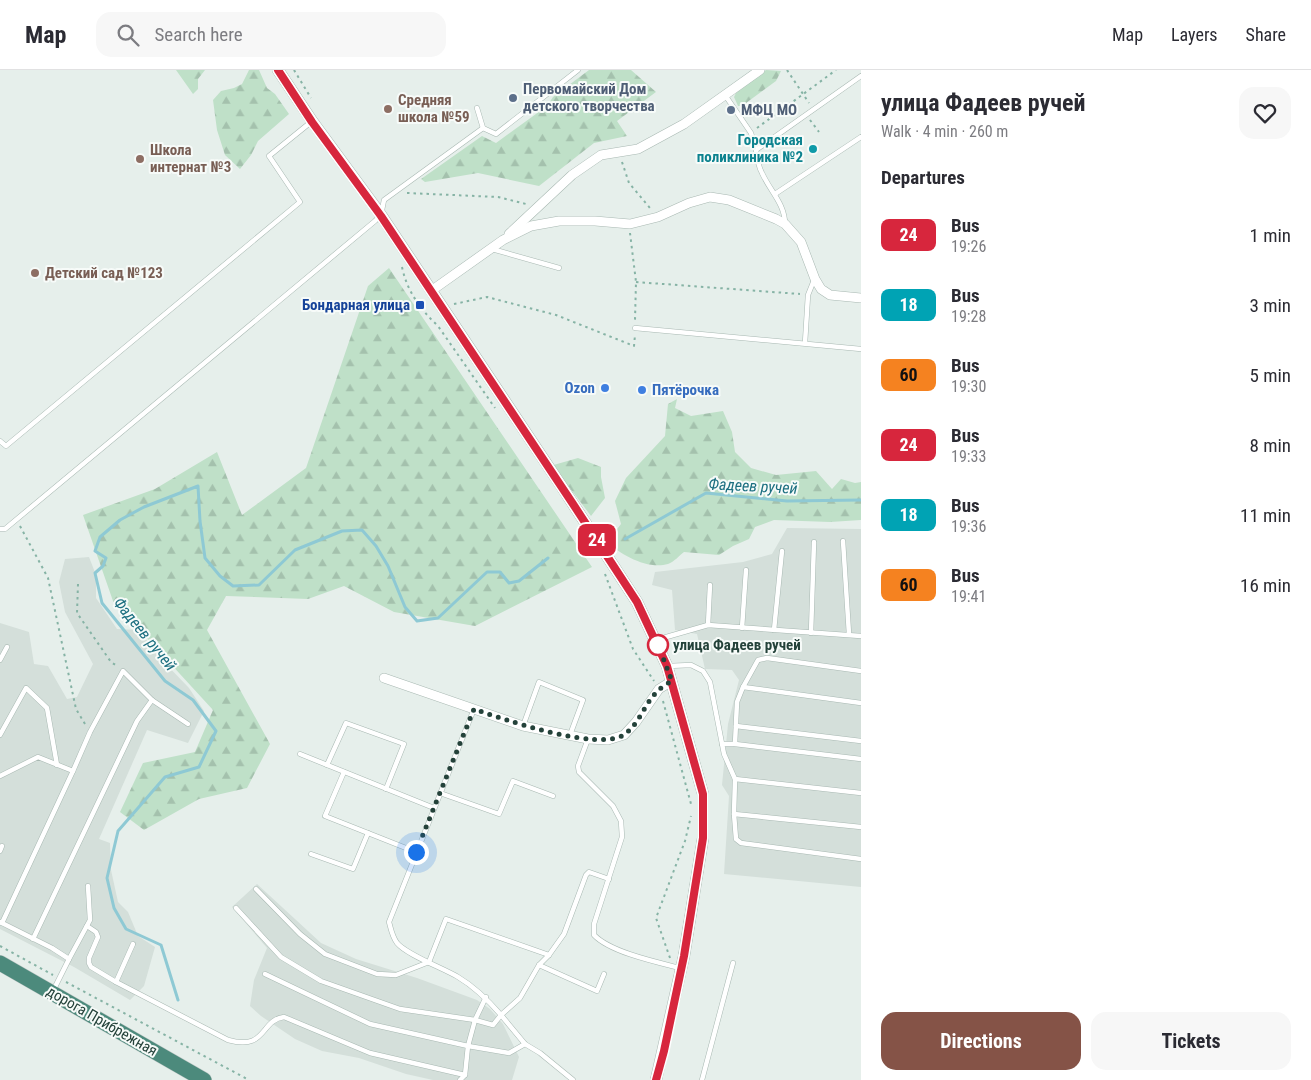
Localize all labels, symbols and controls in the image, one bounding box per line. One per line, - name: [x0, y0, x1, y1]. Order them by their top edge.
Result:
- search box: [96, 12, 446, 57]
- text: Map: [25, 21, 66, 49]
- icon: search: [114, 21, 142, 49]
- text: Search here: [154, 23, 243, 46]
- text: Map: [1112, 24, 1143, 45]
- text: Layers: [1171, 24, 1218, 45]
- text: Share: [1246, 24, 1286, 45]
- place label: Первомайский Дом детского творчества: [523, 80, 655, 115]
- button: heart: [1239, 87, 1291, 139]
- text: улица Фадеев ручей: [881, 89, 1085, 117]
- place label: Средняя школа №59: [398, 91, 470, 126]
- marker: Первомайский Дом детского творчества: [507, 92, 519, 104]
- place label: МФЦ МО: [741, 101, 797, 119]
- marker: Средняя школа №59: [382, 103, 394, 115]
- marker: МФЦ МО: [725, 104, 737, 116]
- text: Walk · 4 min · 260 m: [881, 122, 1008, 141]
- place label: Городская поликлиника №2: [697, 131, 803, 166]
- place label: Школа интернат №3: [150, 141, 231, 176]
- marker: Городская поликлиника №2: [807, 143, 819, 155]
- marker: Школа интернат №3: [134, 153, 146, 165]
- text: Departures: [881, 166, 965, 189]
- text: Bus: [951, 214, 980, 237]
- text: 24: [899, 224, 918, 245]
- text: 1 min: [1249, 224, 1291, 247]
- text: 19:26: [951, 237, 986, 256]
- place label: Детский сад №123: [45, 264, 163, 282]
- marker: Детский сад №123: [29, 267, 41, 279]
- text: Bus: [951, 284, 980, 307]
- text: 18: [899, 294, 918, 315]
- text: 3 min: [1249, 294, 1291, 317]
- place label: Бондарная улица: [302, 296, 410, 314]
- marker: Бондарная улица: [414, 299, 426, 311]
- text: 19:28: [951, 307, 986, 326]
- text: Bus: [951, 354, 980, 377]
- text: 60: [899, 364, 918, 385]
- text: 5 min: [1249, 364, 1291, 387]
- text: 19:30: [951, 377, 986, 396]
- place label: Ozon: [564, 379, 595, 397]
- place label: Пятёрочка: [652, 381, 719, 399]
- marker: Ozon: [599, 382, 611, 394]
- marker: Пятёрочка: [636, 384, 648, 396]
- text: Bus: [951, 424, 980, 447]
- text: 24: [899, 434, 918, 455]
- text: 8 min: [1249, 434, 1291, 457]
- text: 19:33: [951, 447, 986, 466]
- water label: Фадеев ручей: [708, 474, 798, 498]
- text: Bus: [951, 494, 980, 517]
- text: 18: [899, 504, 918, 525]
- text: 11 min: [1240, 504, 1291, 527]
- text: 19:36: [951, 517, 986, 536]
- line badge: 24: [574, 524, 620, 556]
- text: 24: [588, 529, 606, 550]
- text: Bus: [951, 564, 980, 587]
- text: 60: [899, 574, 918, 595]
- text: 16 min: [1240, 574, 1291, 597]
- text: 19:41: [951, 587, 986, 606]
- water label: Фадеев ручей: [110, 593, 180, 675]
- marker: улица Фадеев ручей: [647, 634, 669, 656]
- place label: улица Фадеев ручей: [673, 636, 801, 654]
- your location: [404, 840, 429, 865]
- street label: дорога Прибрежная: [44, 982, 160, 1060]
- button: Directions: [881, 1012, 1081, 1070]
- button: Tickets: [1091, 1012, 1291, 1070]

